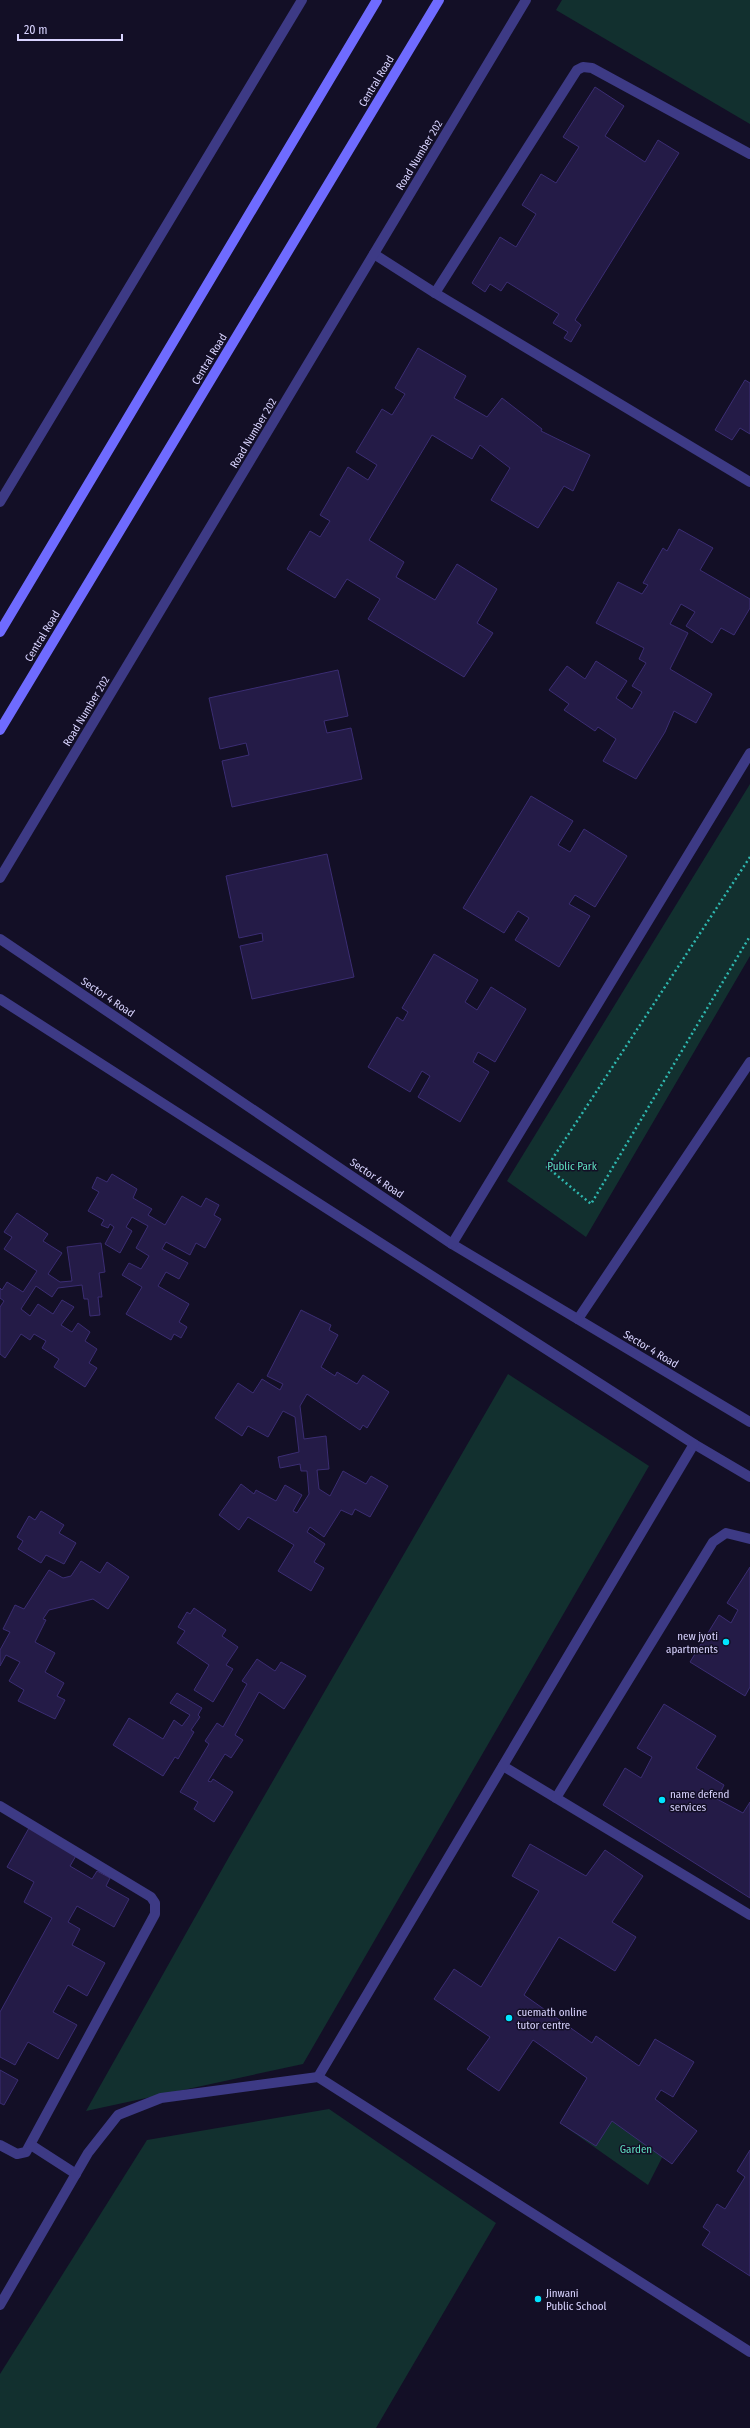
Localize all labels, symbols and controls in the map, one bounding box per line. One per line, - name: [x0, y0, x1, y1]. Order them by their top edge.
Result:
- scale bar: [18, 16, 122, 42]
- text: 20 m: [24, 23, 48, 37]
- street label: Central Road: [356, 53, 397, 109]
- street label: Road Number 202: [393, 118, 445, 193]
- street label: Central Road: [189, 331, 230, 387]
- street label: Road Number 202: [227, 396, 279, 471]
- street label: Central Road: [22, 608, 63, 664]
- street label: Road Number 202: [60, 674, 112, 749]
- street label: Sector 4 Road: [78, 975, 137, 1020]
- street label: Sector 4 Road: [347, 1156, 406, 1201]
- park label: Public Park: [547, 1160, 598, 1173]
- street label: Sector 4 Road: [621, 1328, 681, 1371]
- place label: new jyoti apartments: [666, 1630, 718, 1656]
- marker: new jyoti apartments: [721, 1637, 731, 1647]
- place label: name defend services: [670, 1788, 729, 1814]
- marker: name defend services: [657, 1795, 667, 1805]
- place label: cuemath online tutor centre: [517, 2006, 587, 2032]
- marker: cuemath online tutor centre: [504, 2013, 514, 2023]
- park label: Garden: [620, 2143, 652, 2156]
- place label: Jinwani Public School: [546, 2287, 607, 2313]
- marker: Jinwani Public School: [533, 2294, 543, 2304]

